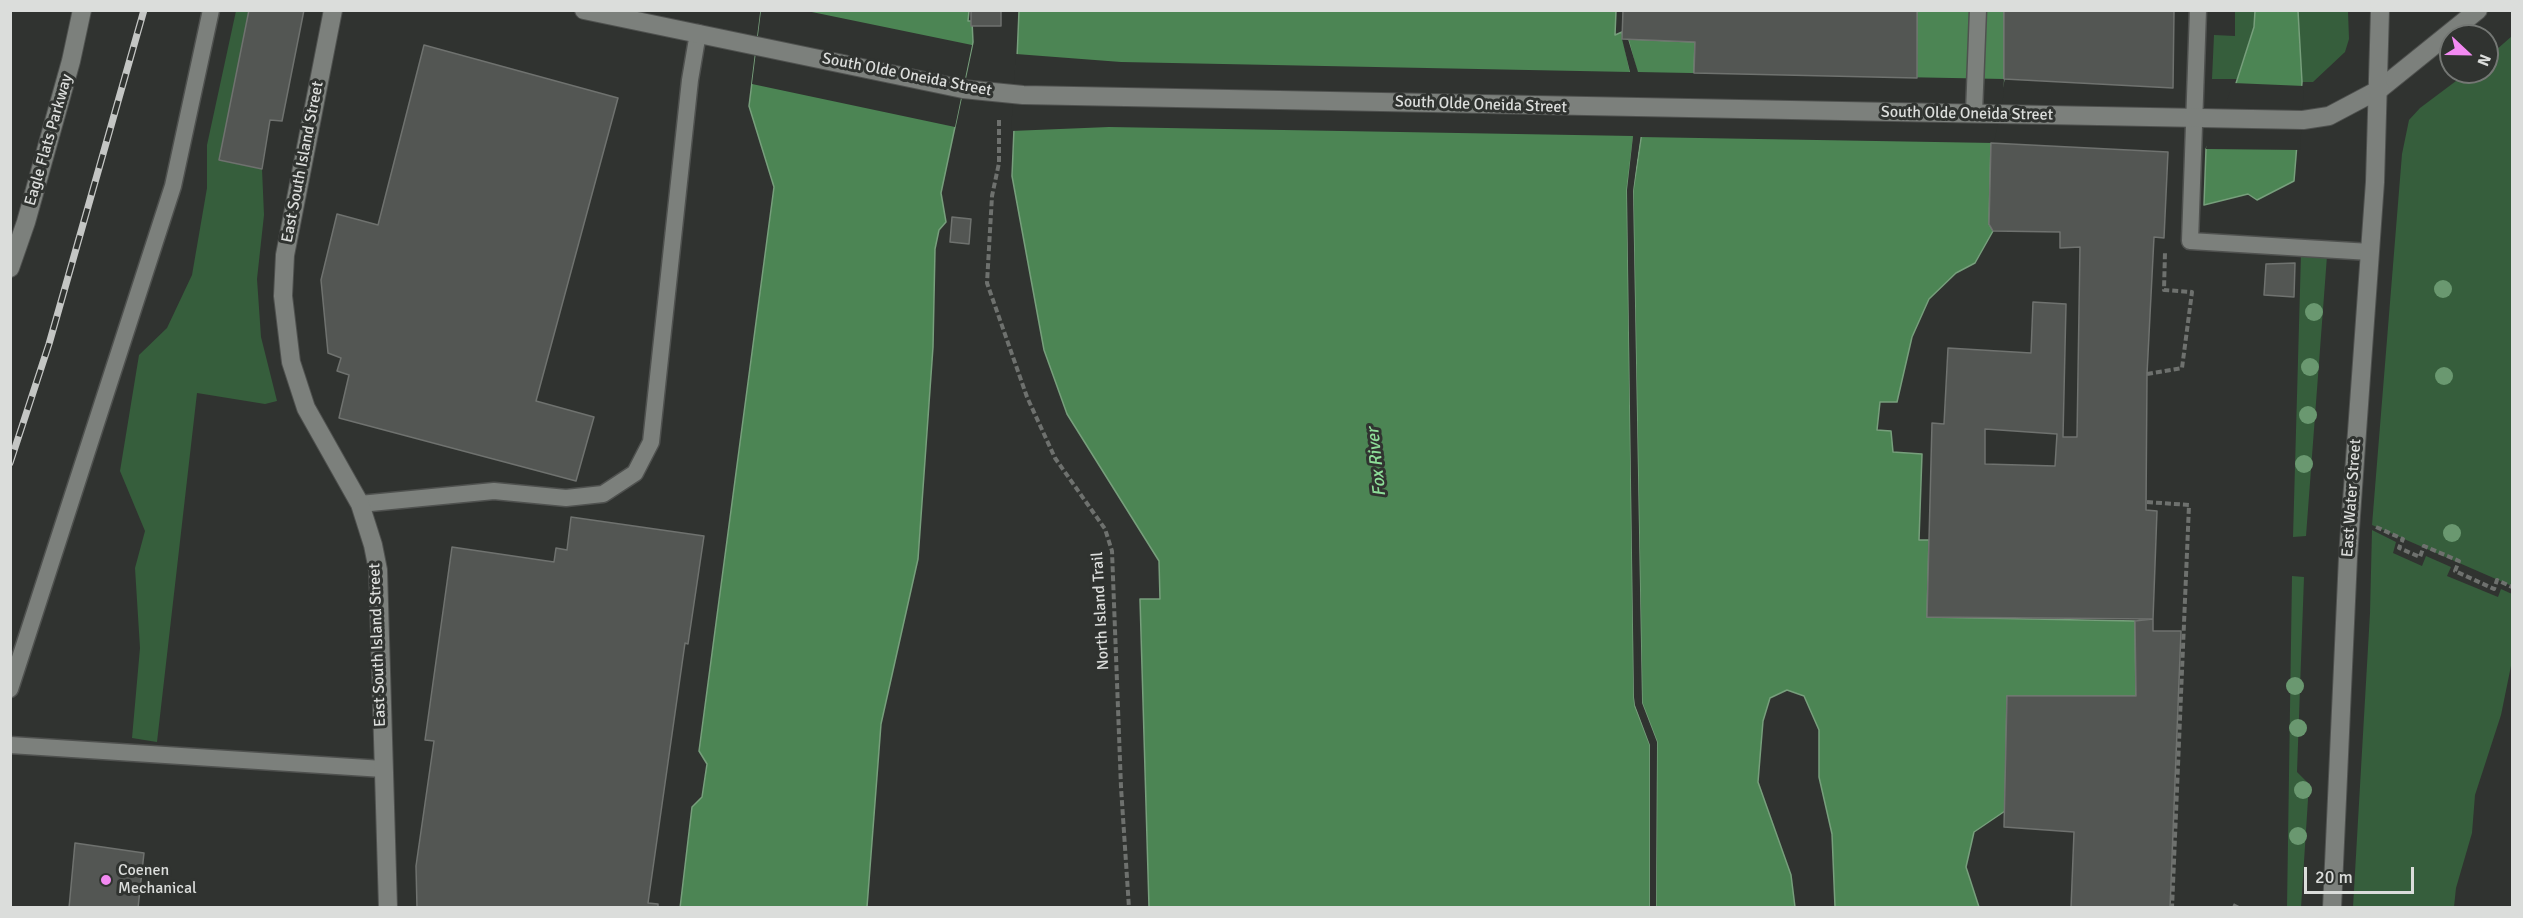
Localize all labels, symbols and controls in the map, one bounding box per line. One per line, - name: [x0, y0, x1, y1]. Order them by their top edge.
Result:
- north arrow: [2439, 24, 2499, 84]
- street label: South Olde Oneida Street: [821, 49, 993, 101]
- text: N: [2472, 51, 2495, 69]
- street label: Eagle Flats Parkway: [21, 72, 77, 208]
- street label: East South Island Street: [278, 80, 328, 244]
- street label: South Olde Oneida Street: [1395, 92, 1567, 118]
- street label: South Olde Oneida Street: [1881, 103, 2053, 125]
- water label: Fox River: [1363, 426, 1391, 498]
- street label: East Water Street: [2338, 438, 2366, 558]
- street label: North Island Trail: [1088, 551, 1114, 671]
- street label: East South Island Street: [366, 563, 390, 727]
- scale bar: [2307, 855, 2416, 893]
- place label: Coenen Mechanical: [118, 861, 197, 899]
- text: 20 m: [2315, 866, 2353, 888]
- marker: Coenen Mechanical: [99, 873, 113, 887]

